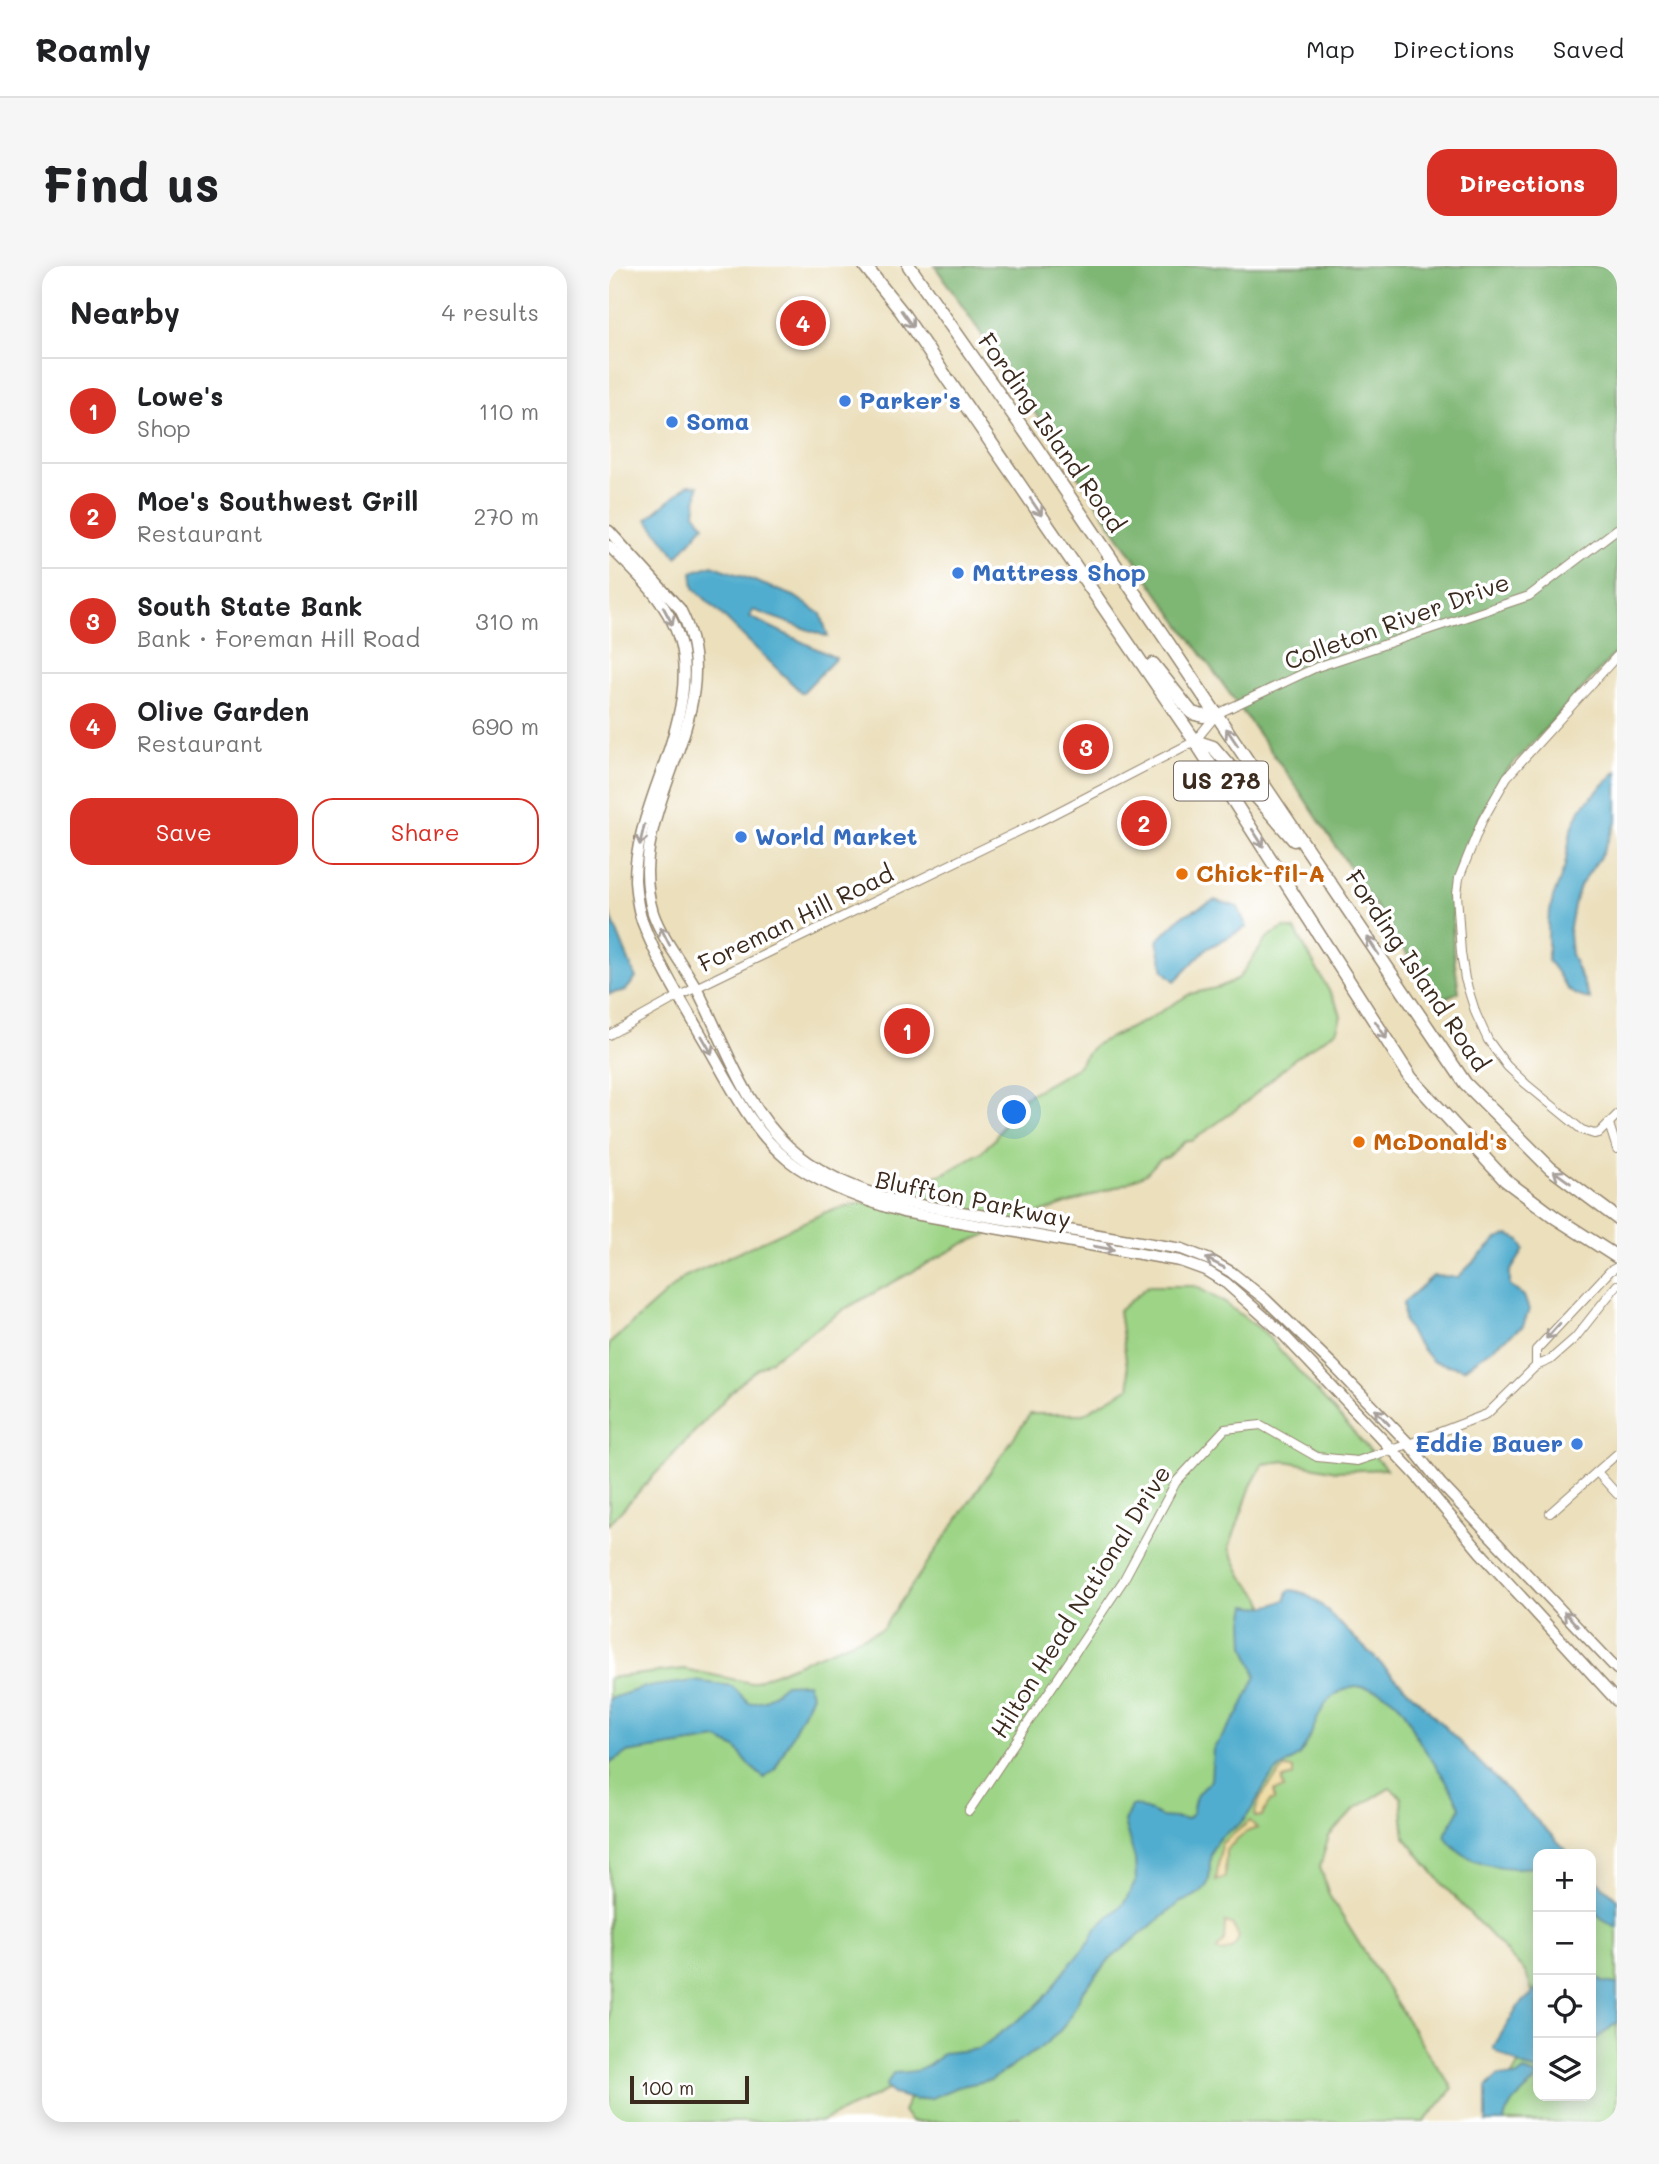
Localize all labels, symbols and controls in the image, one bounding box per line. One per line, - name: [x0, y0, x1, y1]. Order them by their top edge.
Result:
- text: Roamly: [35, 27, 151, 70]
- text: Map: [1306, 33, 1355, 64]
- text: Directions: [1393, 33, 1515, 64]
- text: Saved: [1553, 33, 1624, 64]
- button: Directions: [1427, 149, 1617, 216]
- text: Find us: [42, 151, 220, 214]
- text: Nearby: [70, 292, 180, 332]
- text: 4 results: [442, 297, 539, 327]
- pin: 4: [780, 297, 826, 349]
- one-way arrow: [900, 309, 914, 329]
- street label: Fording Island Road: [972, 326, 1133, 538]
- text: Lowe's: [137, 379, 223, 413]
- place label: Parker's: [859, 384, 961, 415]
- marker: Parker's: [837, 393, 853, 409]
- text: 1: [88, 396, 98, 426]
- text: 110 m: [479, 396, 539, 426]
- place label: Soma: [686, 405, 749, 436]
- text: Shop: [137, 413, 191, 443]
- marker: Soma: [664, 414, 680, 430]
- text: Moe's Southwest Grill: [137, 484, 418, 518]
- one-way arrow: [1029, 497, 1043, 516]
- text: 2: [87, 501, 99, 531]
- text: 270 m: [474, 501, 539, 531]
- text: Restaurant: [137, 518, 263, 548]
- place label: Mattress Shop: [972, 556, 1146, 587]
- marker: Mattress Shop: [950, 565, 966, 581]
- street label: Colleton River Drive: [1280, 565, 1513, 676]
- text: South State Bank: [137, 589, 363, 623]
- text: 3: [86, 606, 100, 636]
- text: 310 m: [475, 606, 539, 636]
- one-way arrow: [662, 606, 676, 626]
- text: Bank · Foreman Hill Road: [137, 623, 420, 653]
- text: Olive Garden: [137, 694, 309, 728]
- text: 4: [86, 711, 100, 741]
- text: 690 m: [472, 711, 539, 741]
- pin: 3: [1063, 721, 1109, 773]
- one-way arrow: [1225, 727, 1239, 747]
- text: Restaurant: [137, 728, 263, 758]
- road number: US 278: [1174, 761, 1268, 800]
- pin: 2: [1121, 797, 1167, 849]
- button: Save: [70, 798, 298, 865]
- button: Share: [312, 798, 539, 865]
- place label: World Market: [755, 820, 917, 851]
- one-way arrow: [634, 823, 648, 846]
- one-way arrow: [1251, 828, 1265, 848]
- marker: World Market: [733, 829, 749, 845]
- street label: Foreman Hill Road: [693, 857, 898, 978]
- place label: Chick-fil-A: [1196, 857, 1325, 888]
- street label: Fording Island Road: [1339, 864, 1497, 1077]
- marker: Chick-fil-A: [1174, 866, 1190, 882]
- one-way arrow: [658, 926, 671, 947]
- one-way arrow: [1365, 937, 1380, 956]
- pin: 1: [884, 1005, 930, 1057]
- one-way arrow: [1373, 1020, 1388, 1039]
- one-way arrow: [700, 1035, 714, 1055]
- your location: [997, 1095, 1031, 1129]
- place label: McDonald's: [1373, 1125, 1507, 1156]
- marker: McDonald's: [1351, 1134, 1367, 1150]
- street label: Bluffton Parkway: [873, 1163, 1074, 1234]
- one-way arrow: [1553, 1170, 1572, 1185]
- one-way arrow: [1092, 1242, 1115, 1255]
- one-way arrow: [1205, 1256, 1226, 1270]
- one-way arrow: [1545, 1322, 1561, 1340]
- one-way arrow: [1373, 1409, 1390, 1426]
- place label: Eddie Bauer: [1415, 1427, 1563, 1458]
- marker: Eddie Bauer: [1569, 1436, 1585, 1452]
- street label: Hilton Head National Drive: [983, 1459, 1177, 1744]
- one-way arrow: [1562, 1611, 1579, 1628]
- map controls: [1533, 1849, 1596, 2101]
- button: +: [1533, 1849, 1596, 1912]
- button: −: [1533, 1912, 1596, 1975]
- button: locate: [1533, 1975, 1596, 2038]
- button: layers: [1533, 2038, 1596, 2101]
- scale bar: [630, 2073, 749, 2105]
- text: 100 m: [641, 2075, 694, 2100]

